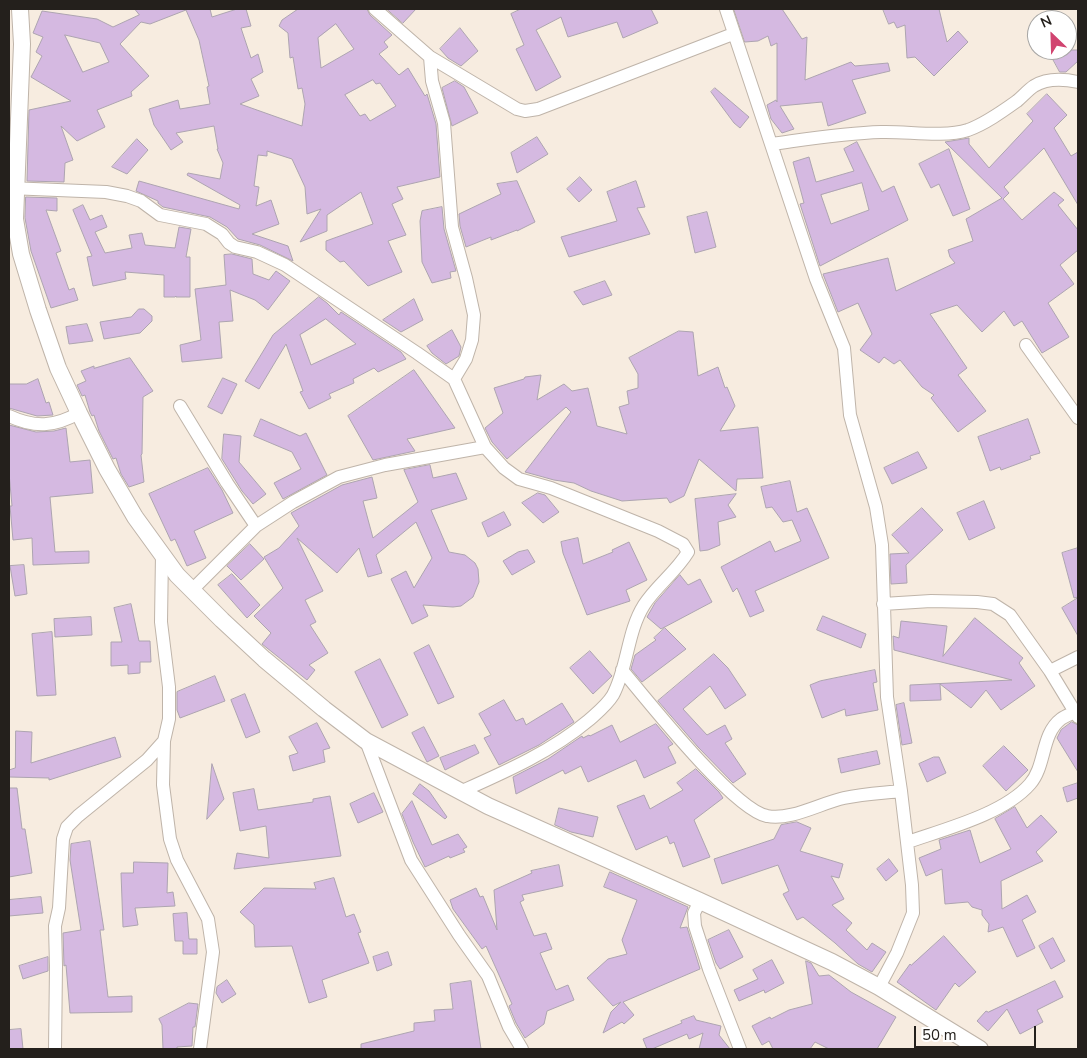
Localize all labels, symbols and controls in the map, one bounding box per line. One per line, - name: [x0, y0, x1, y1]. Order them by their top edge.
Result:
- north arrow: [1027, 10, 1077, 60]
- text: N: [1037, 11, 1055, 33]
- scale bar: [917, 1016, 1040, 1048]
- text: 50 m: [922, 1025, 957, 1045]

